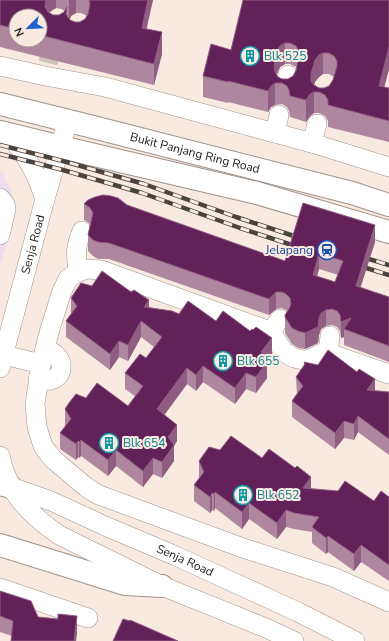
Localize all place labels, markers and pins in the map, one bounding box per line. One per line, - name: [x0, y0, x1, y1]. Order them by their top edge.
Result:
- building icon: Blk 525: [239, 45, 261, 67]
- place label: Blk 525: [264, 48, 306, 64]
- station icon: Jelapang: [316, 239, 338, 261]
- place label: Jelapang: [265, 242, 313, 258]
- building icon: Blk 655: [212, 350, 234, 372]
- place label: Blk 655: [237, 353, 279, 369]
- building icon: Blk 654: [98, 432, 120, 454]
- place label: Blk 654: [123, 435, 165, 451]
- building icon: Blk 652: [232, 484, 254, 506]
- place label: Blk 652: [257, 487, 299, 503]

